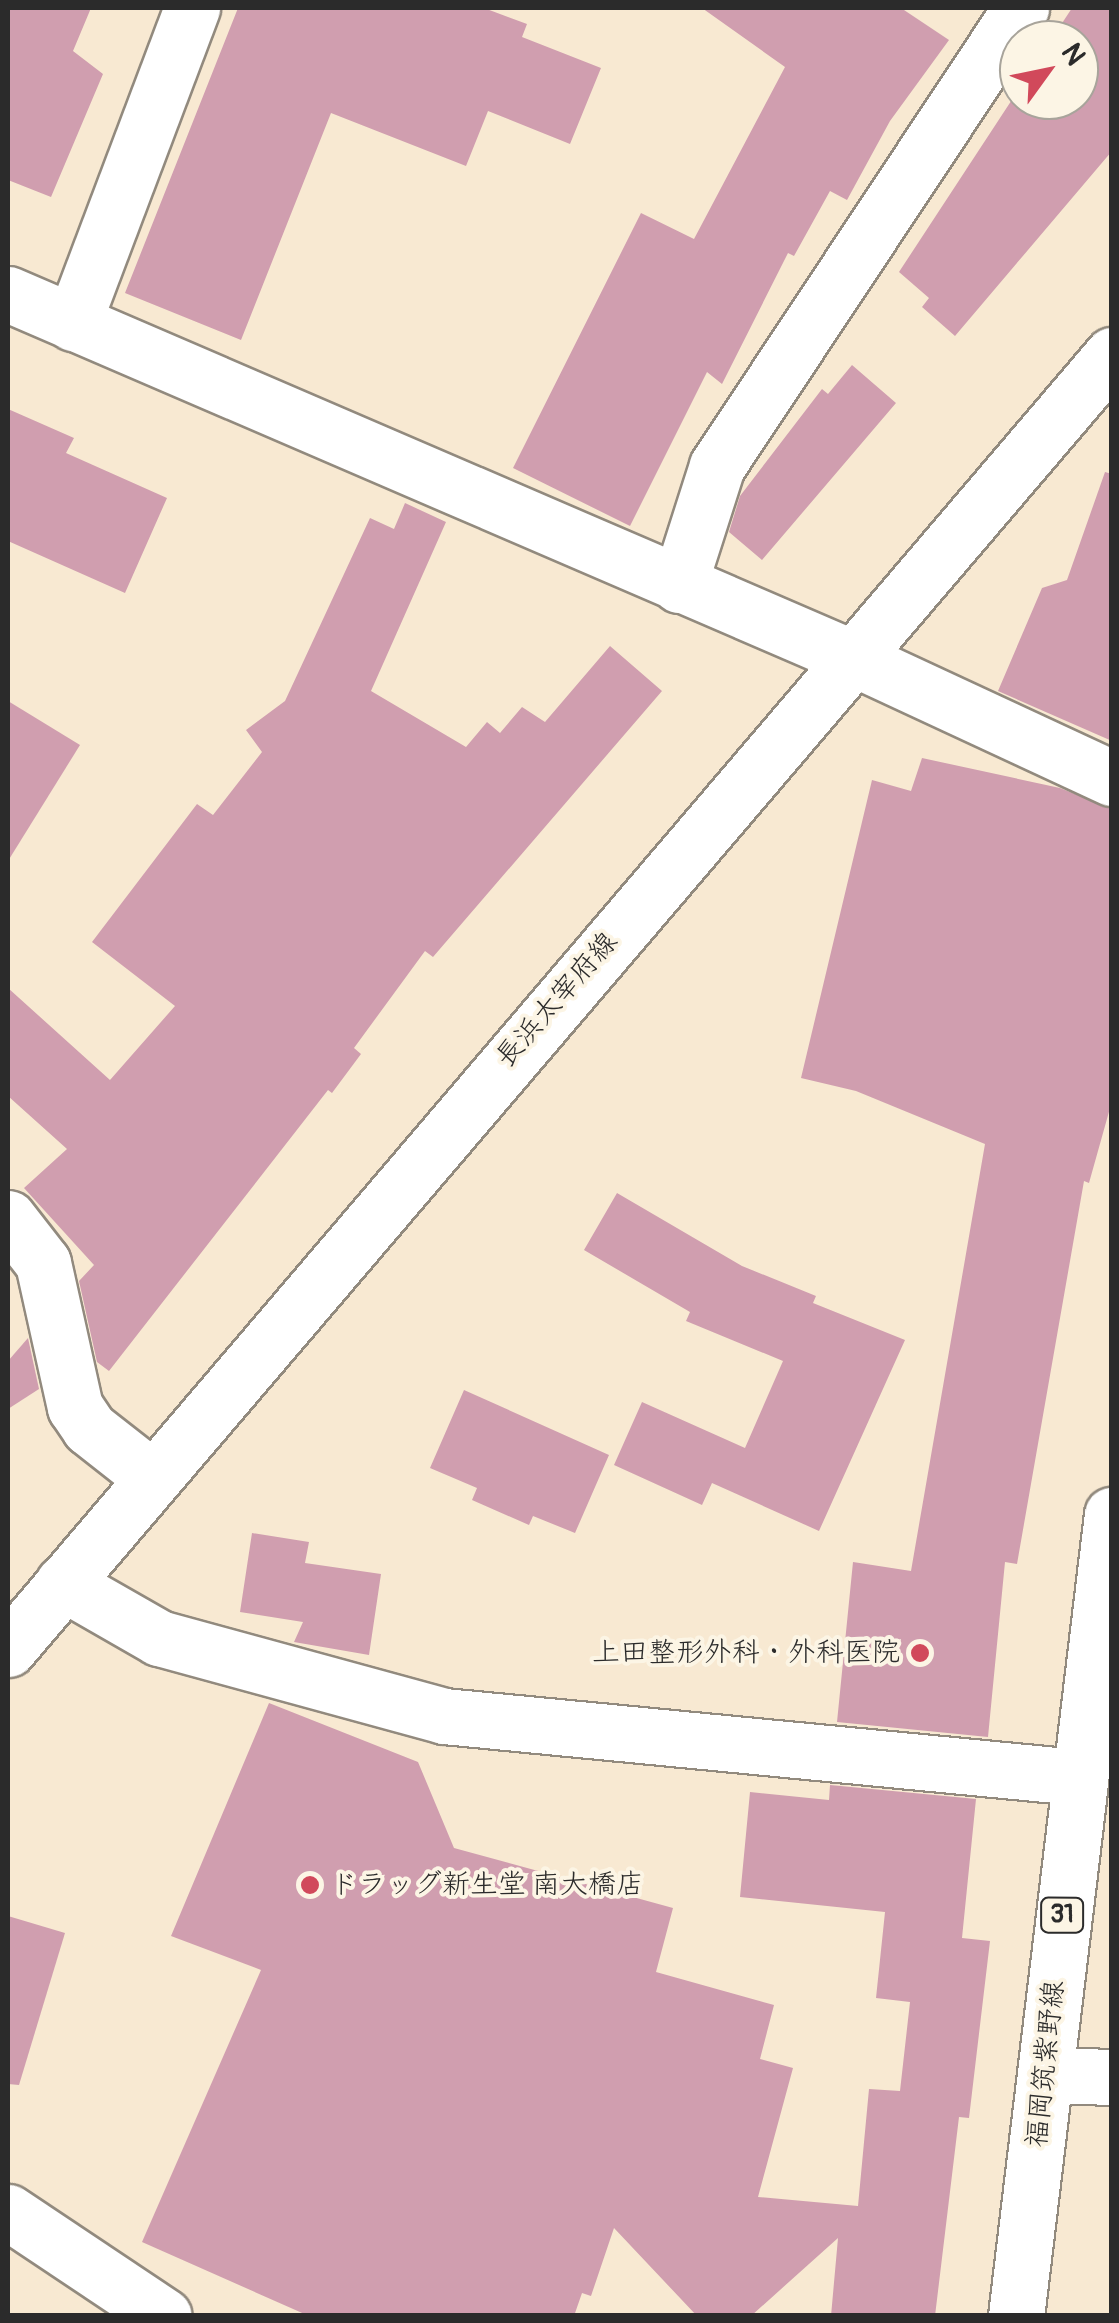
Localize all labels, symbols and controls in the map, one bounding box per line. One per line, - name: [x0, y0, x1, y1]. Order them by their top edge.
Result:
- north arrow: [999, 20, 1099, 120]
- text: N: [1053, 37, 1093, 72]
- street label: 長浜太宰府線: [489, 926, 625, 1074]
- place label: 上田整形外科・外科医院: [592, 1636, 900, 1670]
- marker: 上田整形外科・外科医院: [909, 1642, 931, 1664]
- place label: ドラッグ新生堂 南大橋店: [330, 1868, 644, 1902]
- marker: ドラッグ新生堂 南大橋店: [299, 1874, 321, 1896]
- road number: 31: [1040, 1895, 1084, 1935]
- street label: 福岡筑紫野線: [1021, 1979, 1071, 2149]

